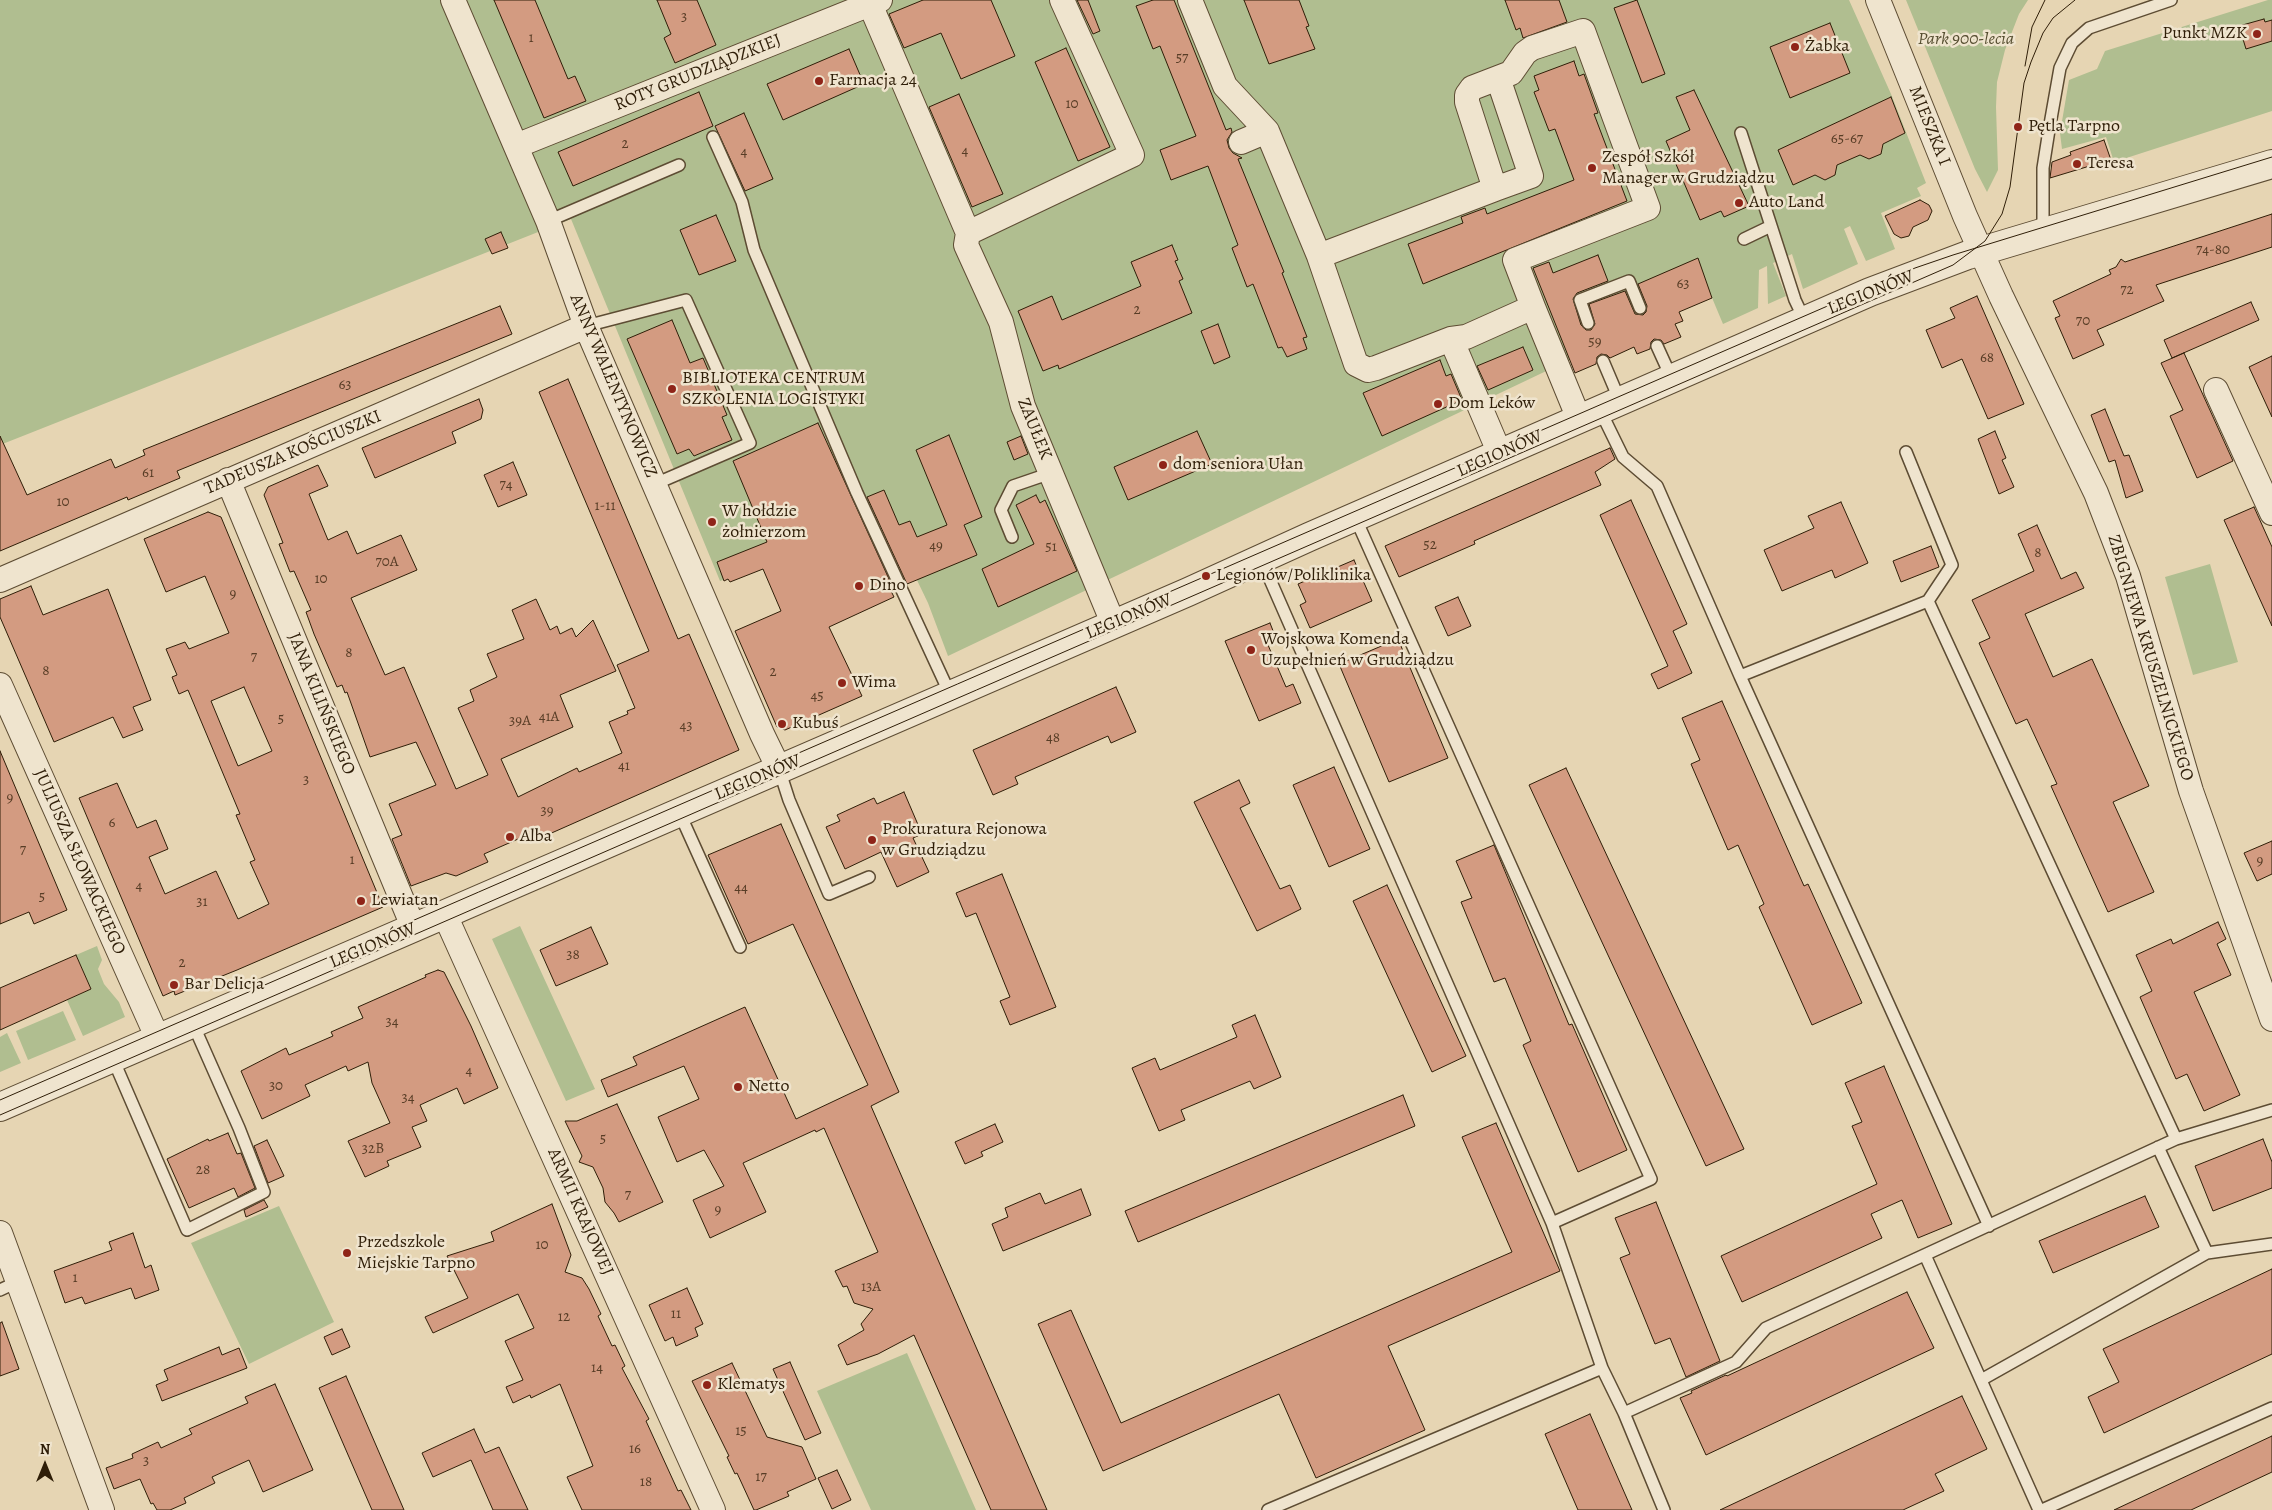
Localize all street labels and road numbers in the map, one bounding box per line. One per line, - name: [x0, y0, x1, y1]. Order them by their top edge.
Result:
- street label: ROTY GRUDZIĄDZKIEJ: [611, 30, 785, 116]
- street label: MIESZKA I: [1903, 83, 1955, 169]
- street label: LEGIONÓW: [1824, 266, 1918, 320]
- street label: ANNY WALENTYNOWICZ: [565, 291, 661, 481]
- street label: ZAUŁEK: [1012, 395, 1056, 463]
- street label: TADEUSZA KOŚCIUSZKI: [201, 406, 385, 500]
- street label: LEGIONÓW: [1454, 425, 1546, 483]
- street label: ZBIGNIEWA KRUSZELNICKIEGO: [2102, 532, 2198, 784]
- street label: LEGIONÓW: [1083, 589, 1175, 645]
- street label: JANA KILIŃSKIEGO: [283, 630, 359, 778]
- street label: LEGIONÓW: [712, 750, 804, 806]
- street label: JULIUSZA SŁOWACKIEGO: [28, 766, 130, 958]
- street label: LEGIONÓW: [327, 918, 419, 974]
- street label: ARMII KRAJOWEJ: [542, 1145, 618, 1279]

